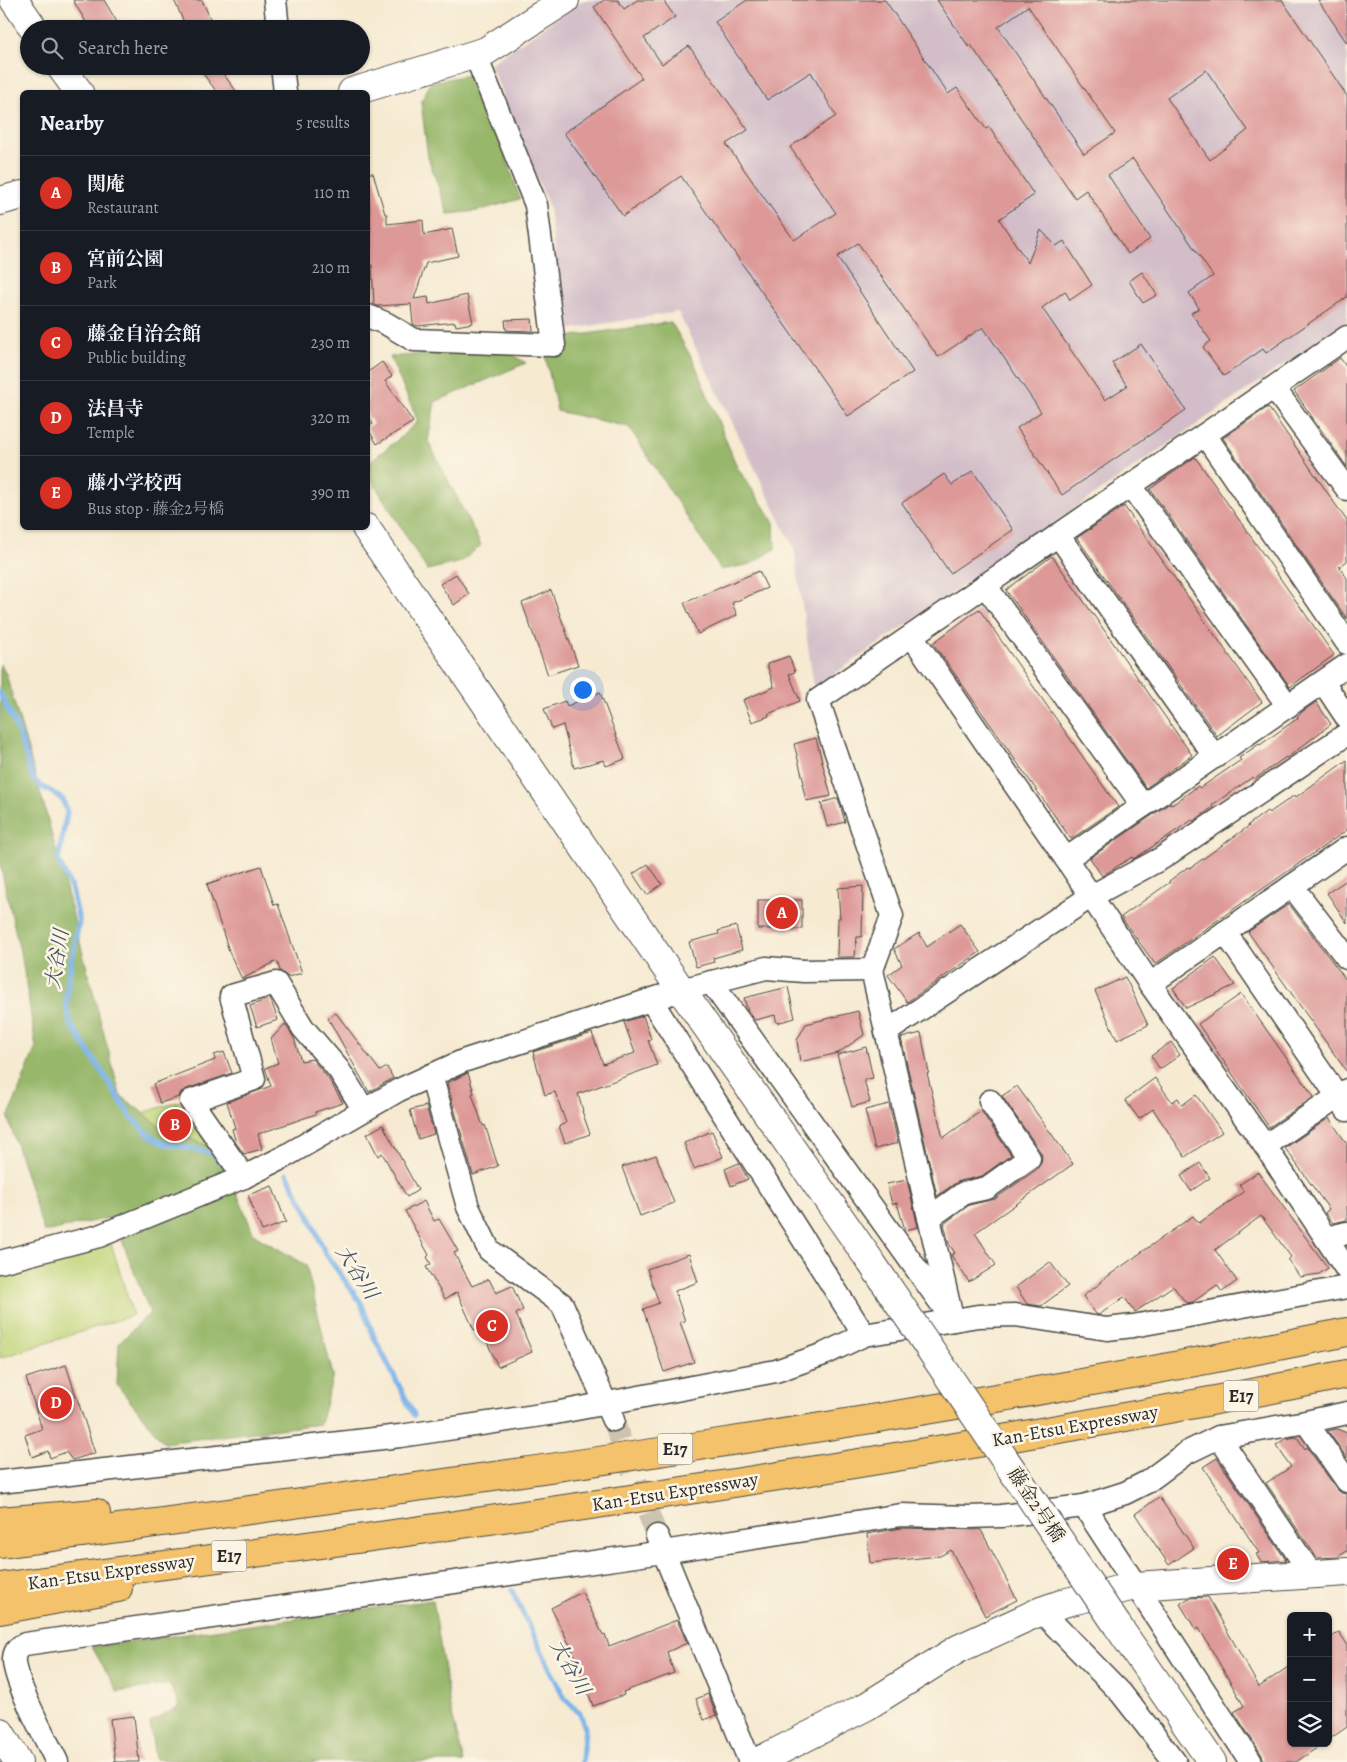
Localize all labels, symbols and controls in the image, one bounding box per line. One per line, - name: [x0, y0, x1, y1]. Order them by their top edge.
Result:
- search box: [20, 20, 370, 75]
- icon: search: [38, 34, 66, 62]
- text: Search here: [78, 35, 168, 61]
- text: Nearby: [40, 109, 103, 137]
- text: 5 results: [296, 112, 350, 134]
- text: 関庵: [87, 171, 125, 197]
- text: A: [51, 182, 61, 204]
- text: 110 m: [314, 182, 350, 204]
- text: Restaurant: [87, 197, 159, 219]
- text: 宮前公園: [87, 246, 163, 272]
- text: B: [51, 257, 61, 279]
- text: 210 m: [312, 257, 350, 279]
- text: Park: [87, 272, 117, 294]
- text: 藤金自治会館: [87, 321, 201, 347]
- text: C: [51, 332, 61, 354]
- text: 230 m: [311, 332, 350, 354]
- text: Public building: [87, 347, 186, 369]
- text: 法昌寺: [87, 396, 144, 422]
- text: D: [50, 407, 62, 429]
- text: 320 m: [311, 407, 350, 429]
- text: Temple: [87, 422, 135, 444]
- text: 藤小学校西: [87, 470, 182, 496]
- text: E: [51, 482, 61, 504]
- text: 390 m: [311, 482, 350, 504]
- text: Bus stop · 藤金2号橋: [87, 498, 224, 520]
- your location: [570, 677, 596, 703]
- pin: A: [766, 894, 798, 932]
- water label: 大谷川: [39, 925, 75, 991]
- pin: B: [159, 1106, 191, 1144]
- water label: 大谷川: [329, 1239, 386, 1306]
- pin: C: [476, 1307, 508, 1345]
- road number: E17: [1224, 1380, 1258, 1412]
- pin: D: [40, 1384, 72, 1422]
- street label: Kan-Etsu Expressway: [990, 1399, 1161, 1453]
- road number: E17: [658, 1434, 692, 1465]
- street label: 藤金2号橋: [1001, 1462, 1071, 1548]
- street label: Kan-Etsu Expressway: [590, 1466, 761, 1518]
- road number: E17: [212, 1540, 246, 1572]
- pin: E: [1217, 1545, 1249, 1583]
- street label: Kan-Etsu Expressway: [26, 1547, 197, 1597]
- map controls: [1287, 1612, 1332, 1747]
- button: +: [1287, 1612, 1332, 1657]
- water label: 大谷川: [543, 1634, 598, 1701]
- button: −: [1287, 1657, 1332, 1702]
- button: layers: [1287, 1702, 1332, 1747]

